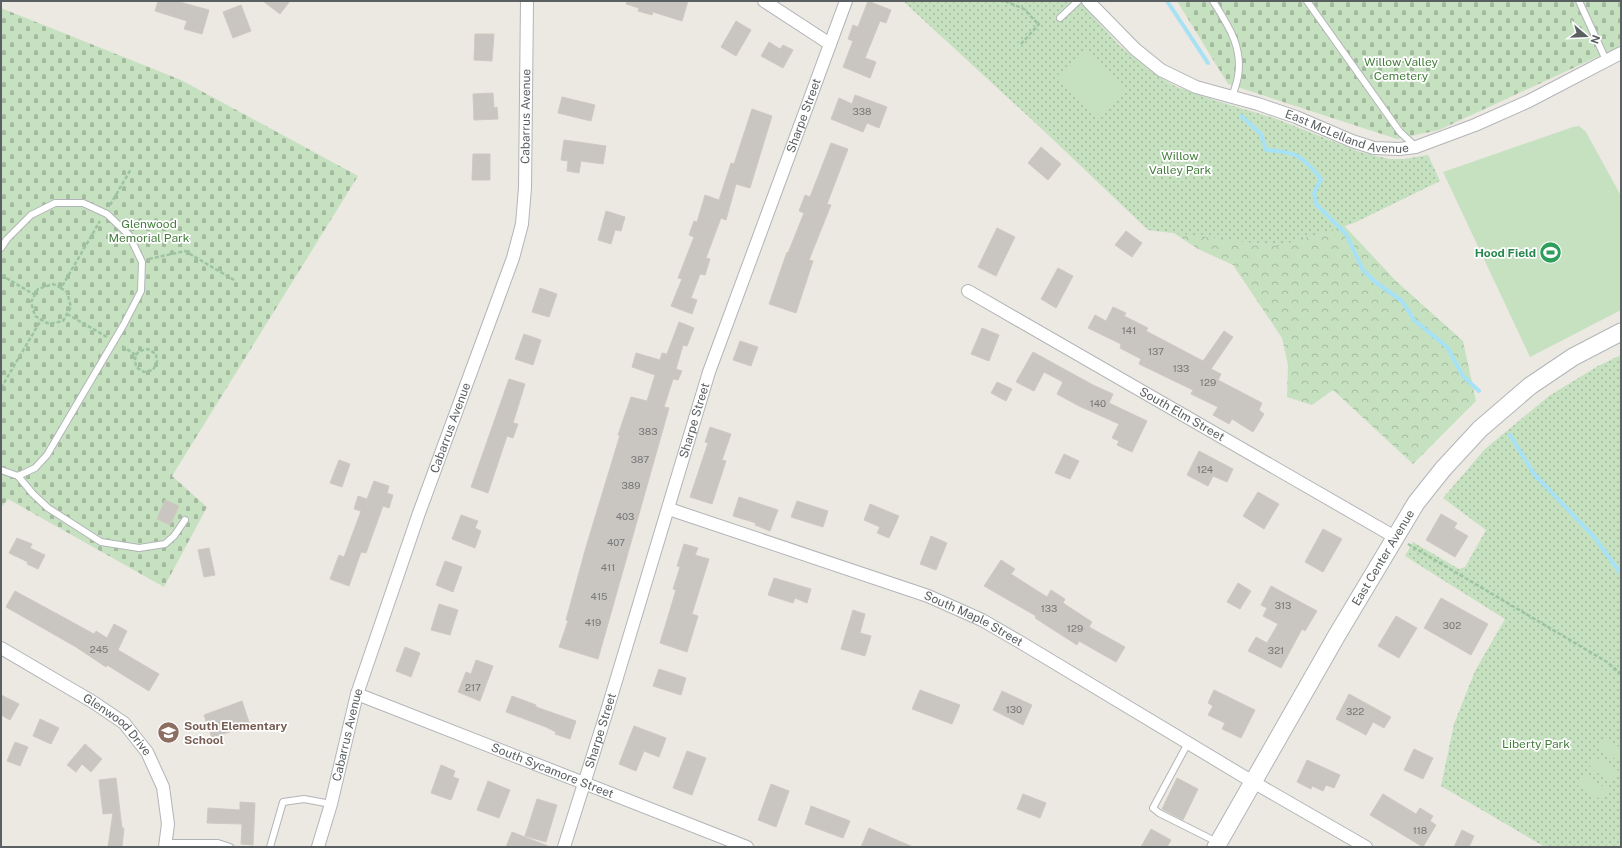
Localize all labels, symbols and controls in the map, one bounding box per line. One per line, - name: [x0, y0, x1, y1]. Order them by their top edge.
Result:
- north arrow: [1566, 16, 1606, 56]
- text: N: [1588, 33, 1603, 45]
- park label: Willow Valley Cemetery: [1364, 55, 1439, 83]
- street label: Cabarrus Avenue: [518, 69, 533, 164]
- street label: Sharpe Street: [784, 76, 824, 155]
- house number: 338: [853, 105, 871, 117]
- street label: East McLelland Avenue: [1283, 107, 1410, 156]
- park label: Willow Valley Park: [1149, 149, 1212, 177]
- park label: Glenwood Memorial Park: [109, 217, 190, 245]
- sports icon: Hood Field: [1538, 240, 1564, 266]
- place label: Hood Field: [1475, 246, 1536, 260]
- house number: 141: [1122, 324, 1136, 336]
- house number: 137: [1148, 345, 1164, 357]
- house number: 133: [1173, 362, 1189, 374]
- house number: 129: [1200, 376, 1216, 388]
- street label: Cabarrus Avenue: [427, 381, 473, 475]
- street label: Sharpe Street: [676, 381, 712, 460]
- street label: South Elm Street: [1137, 384, 1227, 444]
- house number: 140: [1090, 397, 1106, 409]
- house number: 383: [639, 425, 657, 437]
- house number: 387: [631, 453, 649, 465]
- house number: 124: [1197, 463, 1213, 475]
- house number: 389: [622, 479, 640, 491]
- street label: East Center Avenue: [1349, 507, 1417, 608]
- house number: 403: [616, 510, 634, 522]
- house number: 407: [607, 536, 625, 548]
- house number: 411: [601, 561, 615, 573]
- street label: South Maple Street: [922, 588, 1026, 649]
- house number: 415: [591, 590, 607, 602]
- house number: 313: [1275, 599, 1291, 611]
- house number: 133: [1041, 602, 1057, 614]
- house number: 419: [585, 616, 601, 628]
- house number: 302: [1443, 619, 1461, 631]
- house number: 129: [1067, 622, 1083, 634]
- house number: 245: [90, 643, 108, 655]
- house number: 321: [1268, 644, 1284, 656]
- house number: 217: [465, 681, 481, 693]
- street label: Cabarrus Avenue: [330, 686, 366, 783]
- street label: Glenwood Drive: [81, 691, 154, 759]
- street label: Sharpe Street: [582, 691, 619, 770]
- house number: 130: [1006, 703, 1022, 715]
- house number: 322: [1346, 705, 1364, 717]
- place label: South Elementary School: [184, 719, 288, 747]
- school or university icon: South Elementary School: [156, 720, 182, 746]
- park label: Liberty Park: [1502, 737, 1570, 751]
- street label: South Sycamore Street: [489, 740, 616, 801]
- house number: 118: [1413, 824, 1427, 836]

